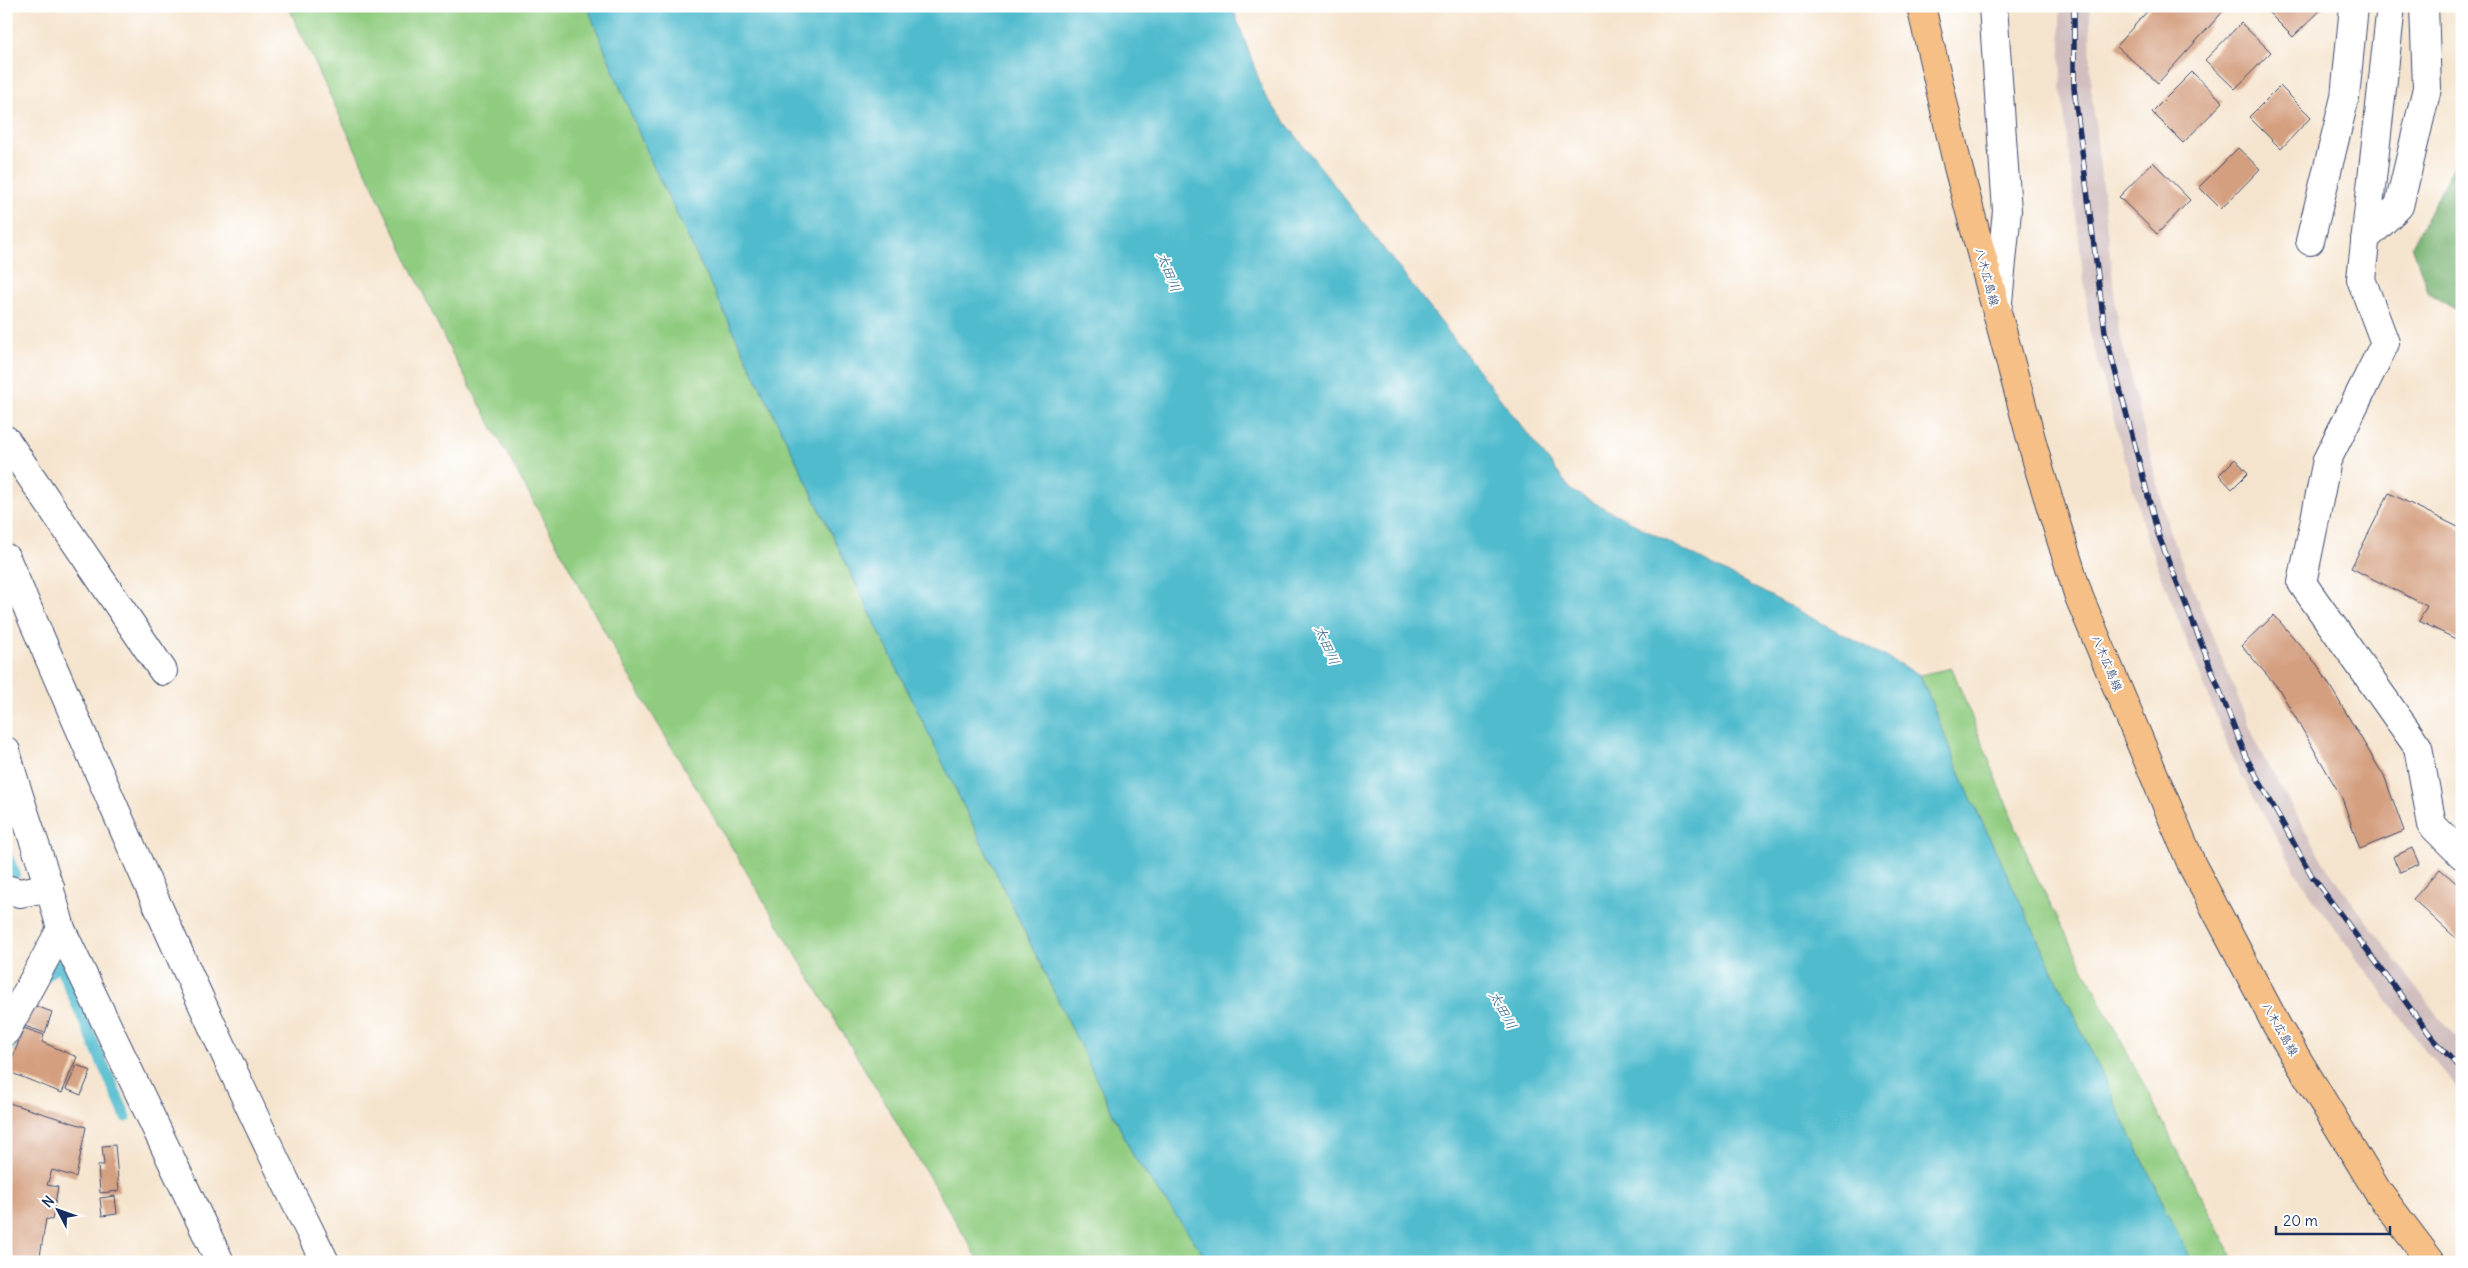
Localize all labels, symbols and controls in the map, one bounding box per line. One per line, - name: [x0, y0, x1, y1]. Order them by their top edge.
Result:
- street label: 八木広島線: [1972, 246, 2002, 308]
- water label: 太田川: [1153, 249, 1185, 295]
- water label: 太田川: [1310, 622, 1344, 668]
- street label: 八木広島線: [2089, 632, 2126, 693]
- water label: 太田川: [1485, 987, 1521, 1033]
- street label: 八木広島線: [2259, 999, 2302, 1058]
- north arrow: [32, 1186, 82, 1236]
- text: N: [38, 1192, 58, 1211]
- scale bar: [2276, 1203, 2389, 1235]
- text: 20 m: [2283, 1211, 2318, 1230]

